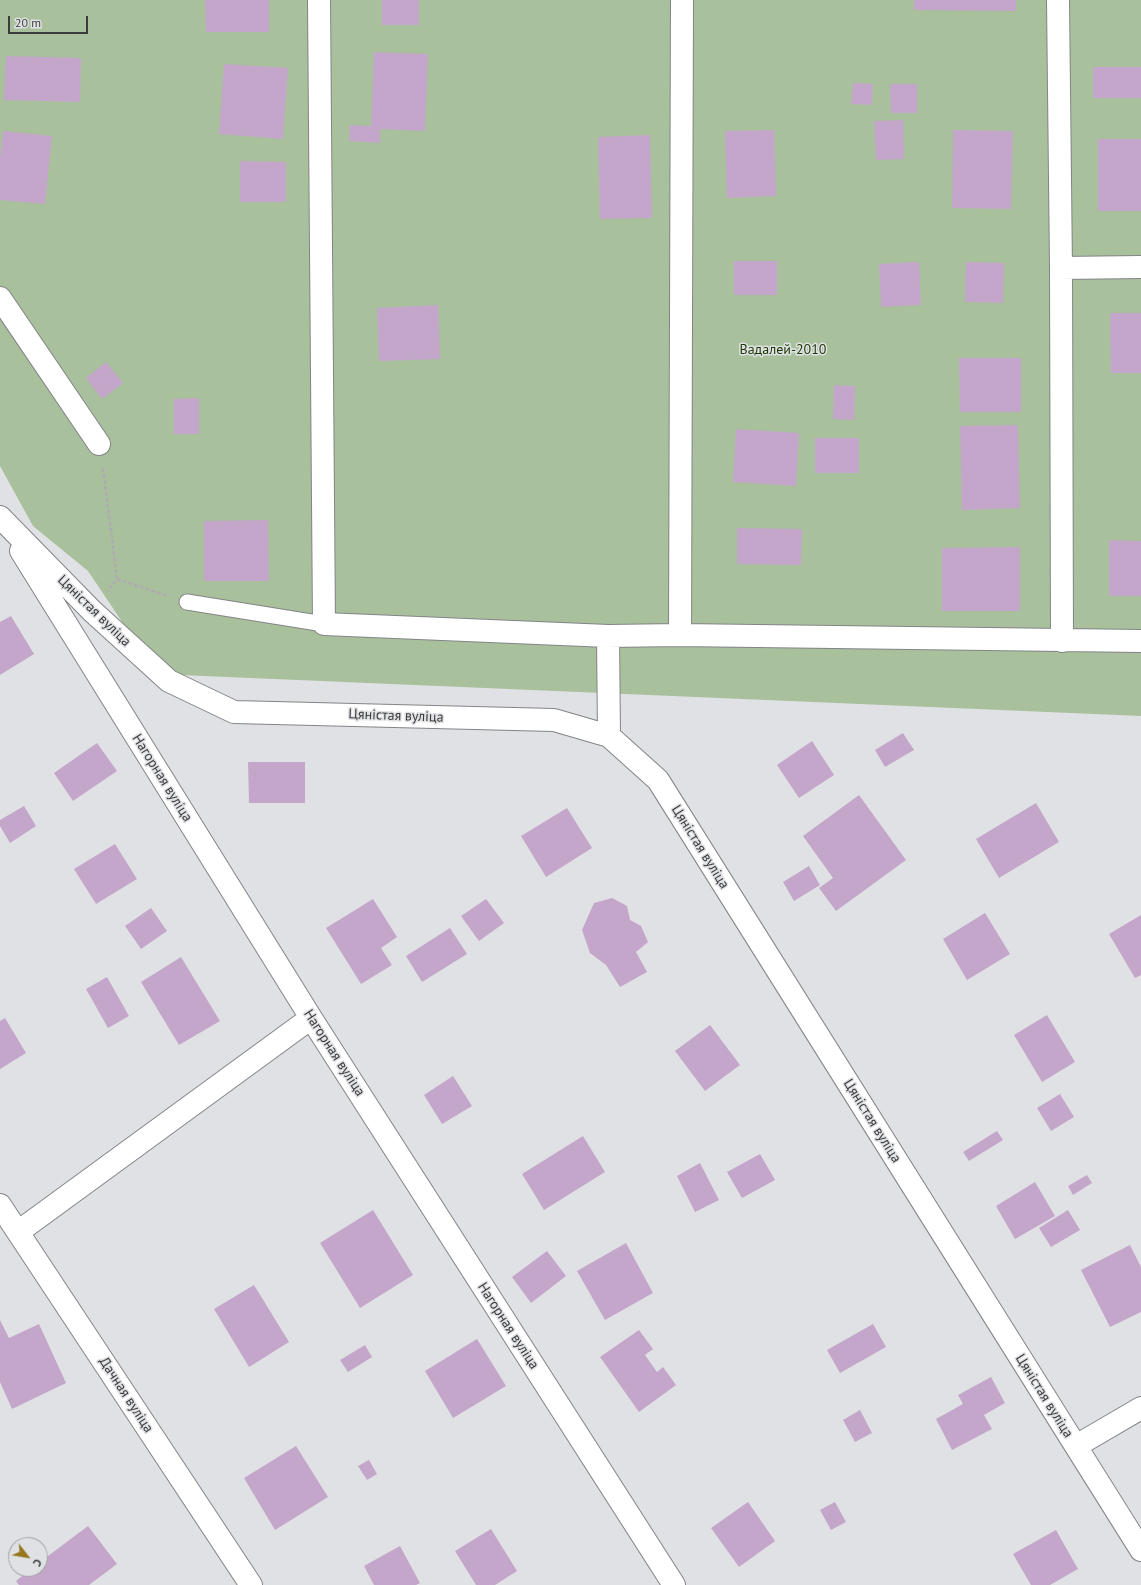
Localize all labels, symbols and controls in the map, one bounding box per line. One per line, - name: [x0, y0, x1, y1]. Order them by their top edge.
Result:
- scale bar: [10, 8, 90, 34]
- text: 20 m: [15, 15, 41, 30]
- park label: Вадалей-2010: [740, 342, 826, 358]
- street label: Цяністая вуліца: [54, 572, 134, 650]
- street label: Цяністая вуліца: [348, 706, 444, 726]
- street label: Нагорная вуліца: [128, 731, 196, 825]
- street label: Цяністая вуліца: [668, 802, 732, 892]
- street label: Нагорная вуліца: [300, 1006, 368, 1100]
- street label: Цяністая вуліца: [840, 1076, 904, 1166]
- street label: Нагорная вуліца: [474, 1279, 542, 1373]
- street label: Цяністая вуліца: [1012, 1351, 1076, 1441]
- street label: Дачная вуліца: [95, 1354, 157, 1436]
- north arrow: [8, 1537, 48, 1577]
- text: С: [30, 1556, 45, 1569]

